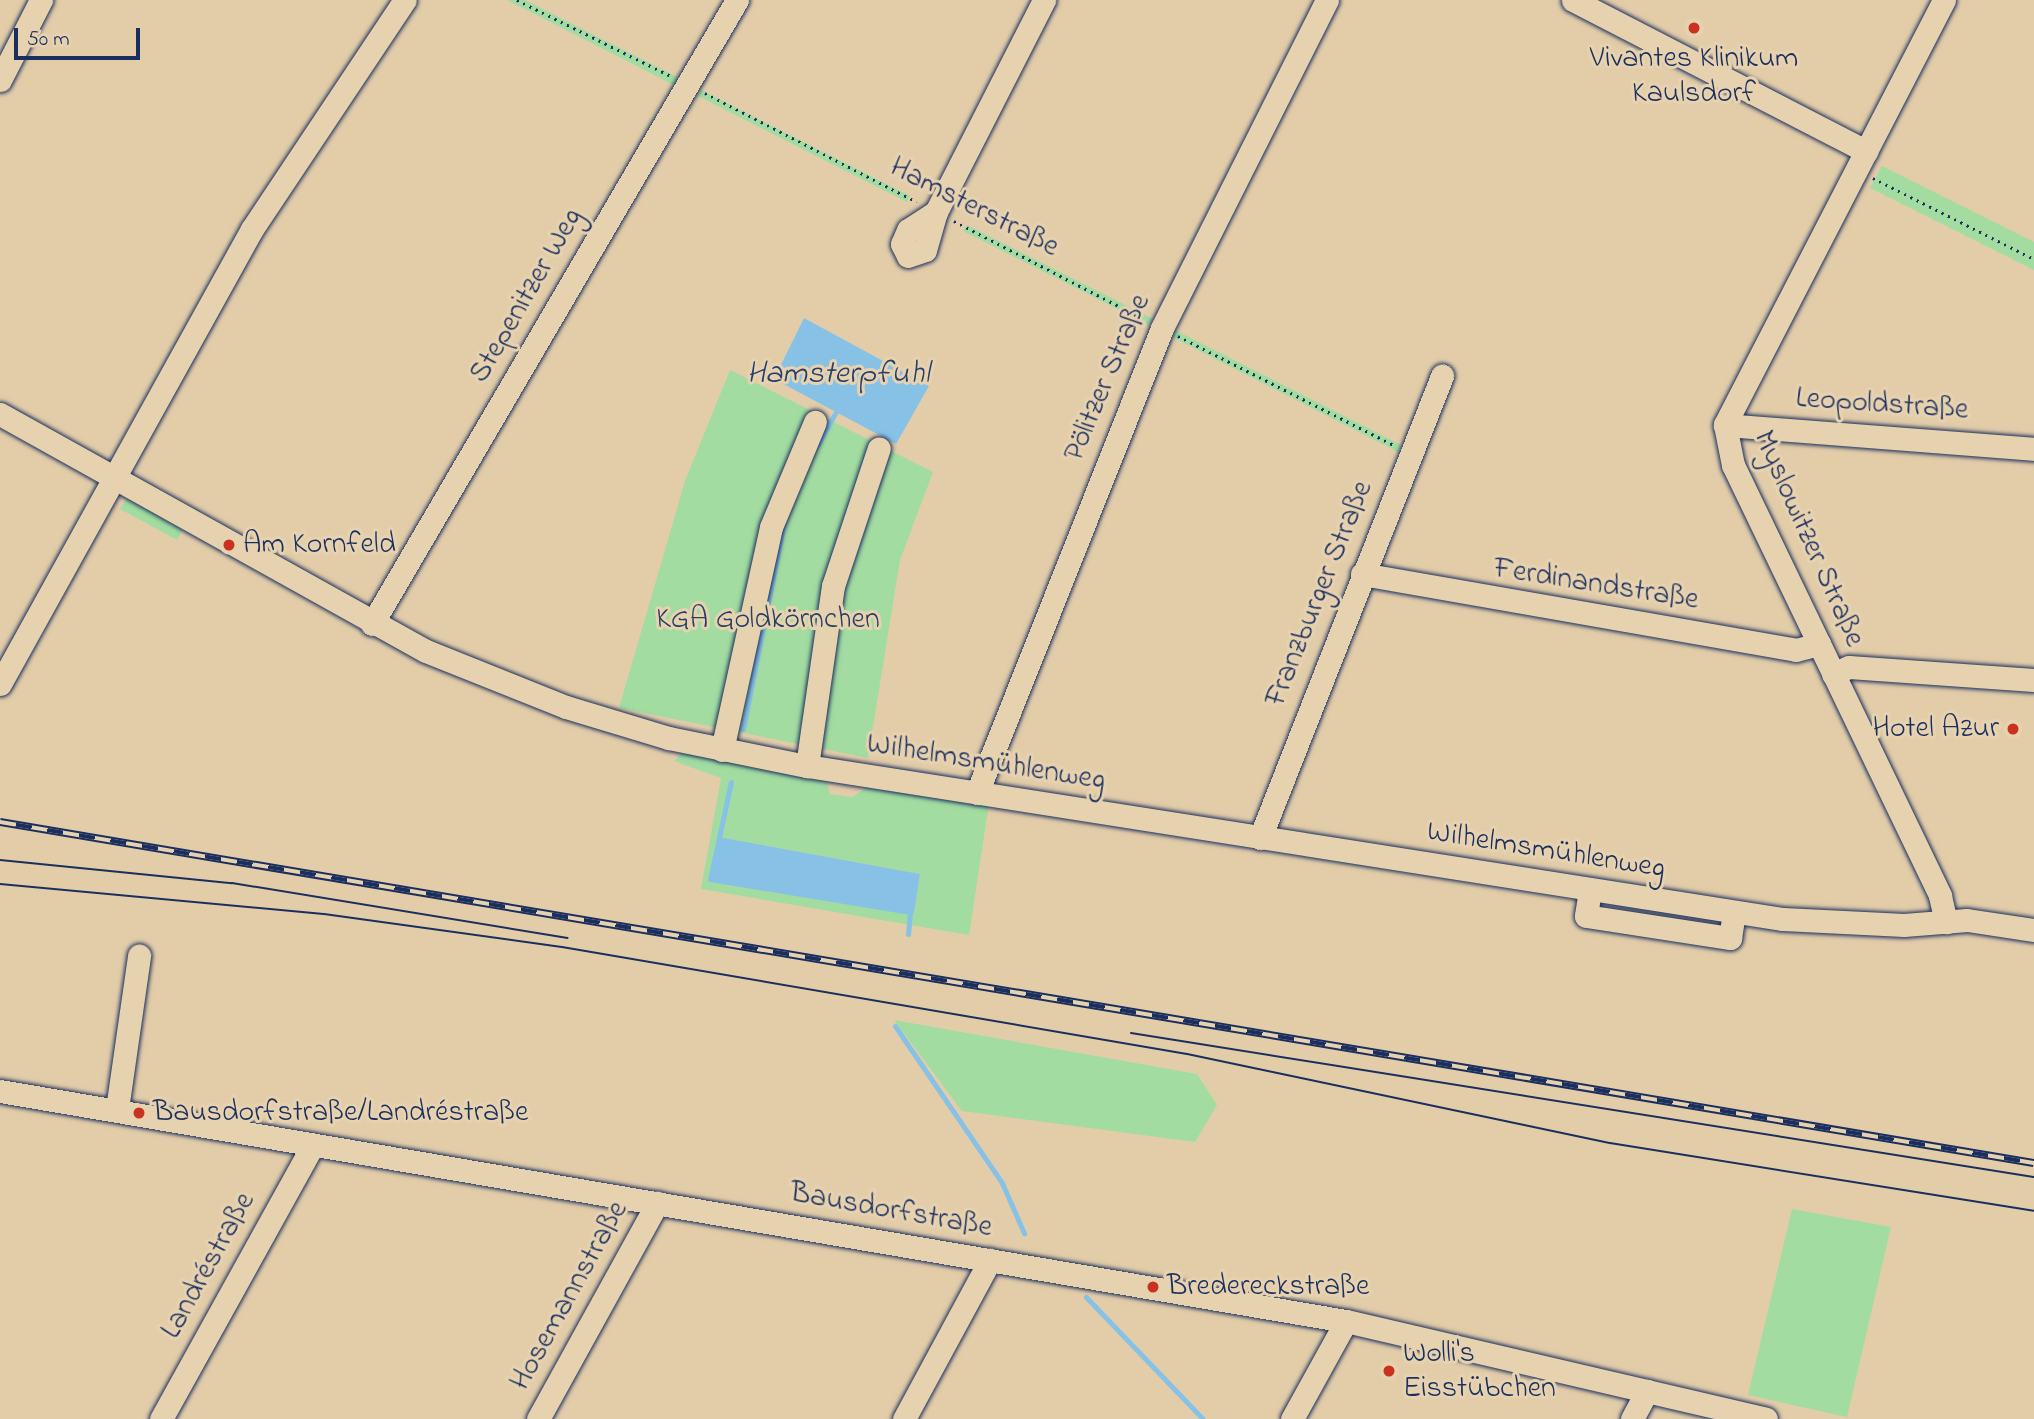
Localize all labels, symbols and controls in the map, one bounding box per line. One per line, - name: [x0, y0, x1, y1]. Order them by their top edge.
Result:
- scale bar: [18, 14, 144, 58]
- marker: Vivantes Klinikum Kaulsdorf: [1684, 18, 1704, 38]
- text: 50 m: [27, 25, 70, 55]
- place label: Vivantes Klinikum Kaulsdorf: [1590, 41, 1798, 111]
- street label: Hamsterstraße: [883, 150, 1065, 266]
- street label: Stepenitzer Weg: [462, 202, 592, 390]
- street label: Pölitzer Straße: [1057, 289, 1159, 467]
- water label: Hamsterpfuhl: [746, 356, 930, 394]
- street label: Leopoldstraße: [1794, 381, 1970, 429]
- street label: Myslowitzer Straße: [1744, 425, 1872, 653]
- street label: Franzburger Straße: [1258, 476, 1382, 712]
- place label: Am Kornfeld: [243, 527, 396, 563]
- marker: Am Kornfeld: [221, 537, 237, 553]
- street label: Ferdinandstraße: [1491, 551, 1701, 619]
- park label: KGA Goldkörnchen: [656, 602, 880, 638]
- place label: Hotel Azur: [1872, 711, 1999, 747]
- marker: Hotel Azur: [2005, 721, 2021, 737]
- street label: Wilhelmsmühlenweg: [864, 726, 1108, 800]
- street label: Wilhelmsmühlenweg: [1424, 814, 1668, 888]
- place label: Bausdorfstraße/Landréstraße: [153, 1095, 528, 1131]
- marker: Bausdorfstraße/Landréstraße: [131, 1105, 147, 1121]
- street label: Bausdorfstraße: [787, 1176, 995, 1246]
- street label: Landréstraße: [154, 1187, 264, 1345]
- street label: Hosemannstraße: [503, 1195, 637, 1397]
- place label: Bredereckstraße: [1167, 1269, 1369, 1305]
- marker: Bredereckstraße: [1145, 1279, 1161, 1295]
- place label: Wolli's Eisstübchen: [1403, 1336, 1556, 1406]
- marker: Wolli's Eisstübchen: [1381, 1363, 1397, 1379]

